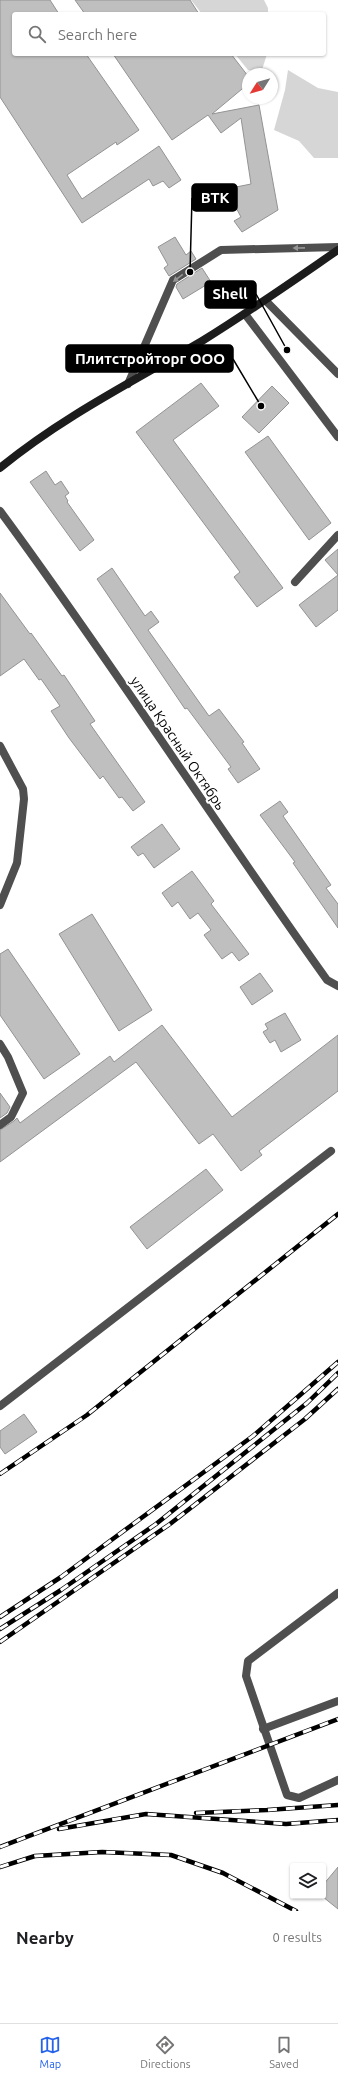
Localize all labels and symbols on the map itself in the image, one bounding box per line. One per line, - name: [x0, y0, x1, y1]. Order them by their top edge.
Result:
- north arrow: [242, 68, 278, 104]
- callout: ВТК: [192, 184, 237, 211]
- text: ВТК: [201, 189, 229, 206]
- one-way arrow: [292, 245, 305, 251]
- one-way arrow: [172, 273, 183, 282]
- callout: Shell: [205, 281, 256, 308]
- text: Shell: [212, 285, 248, 302]
- callout: Плитстройторг ООО: [66, 345, 233, 372]
- text: Плитстройторг ООО: [75, 350, 225, 367]
- street label: улица Красный Октябрь: [127, 673, 229, 813]

